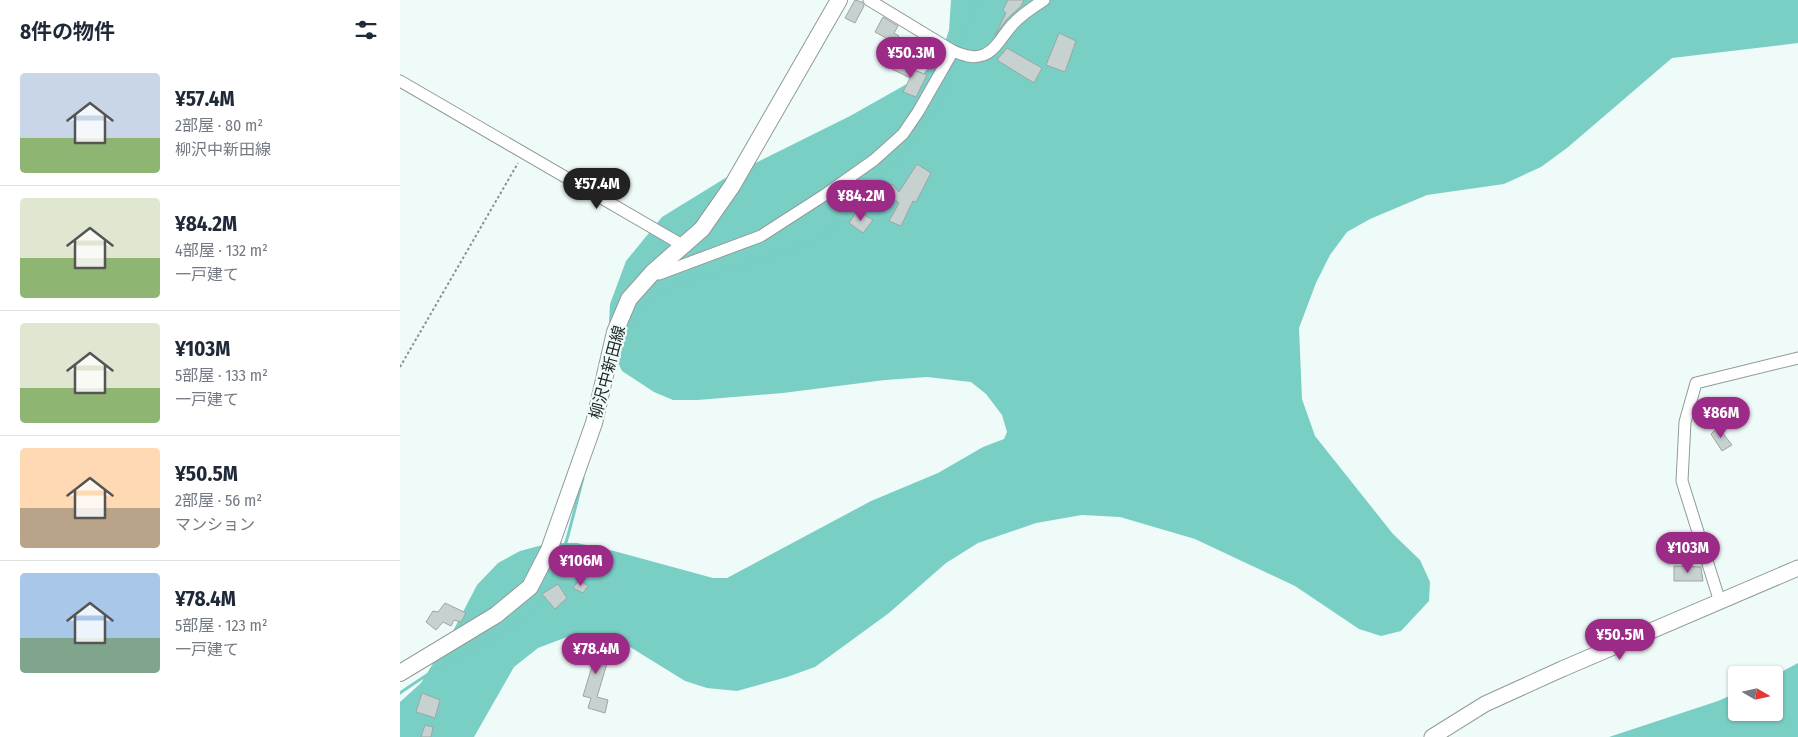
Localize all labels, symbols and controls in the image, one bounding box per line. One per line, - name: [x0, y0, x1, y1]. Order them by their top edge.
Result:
- icon: filters: [352, 16, 380, 44]
- text: 8件の物件: [20, 19, 115, 45]
- pin: ¥50.3M: [870, 36, 952, 79]
- text: ¥50.3M: [887, 43, 935, 62]
- text: ¥57.4M: [175, 86, 235, 112]
- icon: home: [60, 93, 120, 153]
- text: 2部屋 · 80 m²: [175, 116, 263, 135]
- text: 柳沢中新田線: [175, 140, 271, 159]
- pin: ¥57.4M: [556, 168, 638, 210]
- text: ¥57.4M: [574, 174, 620, 193]
- pin: ¥84.2M: [820, 180, 902, 222]
- text: ¥84.2M: [837, 186, 885, 205]
- text: ¥84.2M: [175, 211, 237, 237]
- icon: home: [60, 218, 120, 278]
- text: 4部屋 · 132 m²: [175, 241, 268, 260]
- text: 一戸建て: [175, 265, 239, 284]
- street label: 柳沢中新田線: [586, 323, 629, 421]
- text: ¥103M: [175, 336, 230, 362]
- icon: home: [60, 343, 120, 403]
- text: 5部屋 · 133 m²: [175, 366, 268, 385]
- text: 一戸建て: [175, 390, 239, 409]
- pin: ¥86M: [1691, 396, 1751, 439]
- text: ¥86M: [1703, 403, 1739, 422]
- text: ¥50.5M: [175, 461, 238, 487]
- icon: home: [60, 468, 120, 528]
- text: 2部屋 · 56 m²: [175, 491, 262, 510]
- text: マンション: [175, 515, 255, 534]
- pin: ¥103M: [1653, 532, 1723, 574]
- text: ¥103M: [1667, 538, 1709, 557]
- pin: ¥106M: [546, 544, 616, 587]
- text: ¥106M: [559, 551, 603, 570]
- text: ¥78.4M: [175, 586, 236, 612]
- icon: home: [60, 593, 120, 653]
- text: 5部屋 · 123 m²: [175, 616, 268, 635]
- pin: ¥50.5M: [1579, 618, 1661, 661]
- text: ¥50.5M: [1596, 625, 1644, 644]
- pin: ¥78.4M: [555, 632, 637, 675]
- text: ¥78.4M: [573, 639, 619, 658]
- text: 一戸建て: [175, 640, 239, 659]
- north arrow: [1728, 666, 1782, 721]
- map controls: [1728, 666, 1783, 721]

